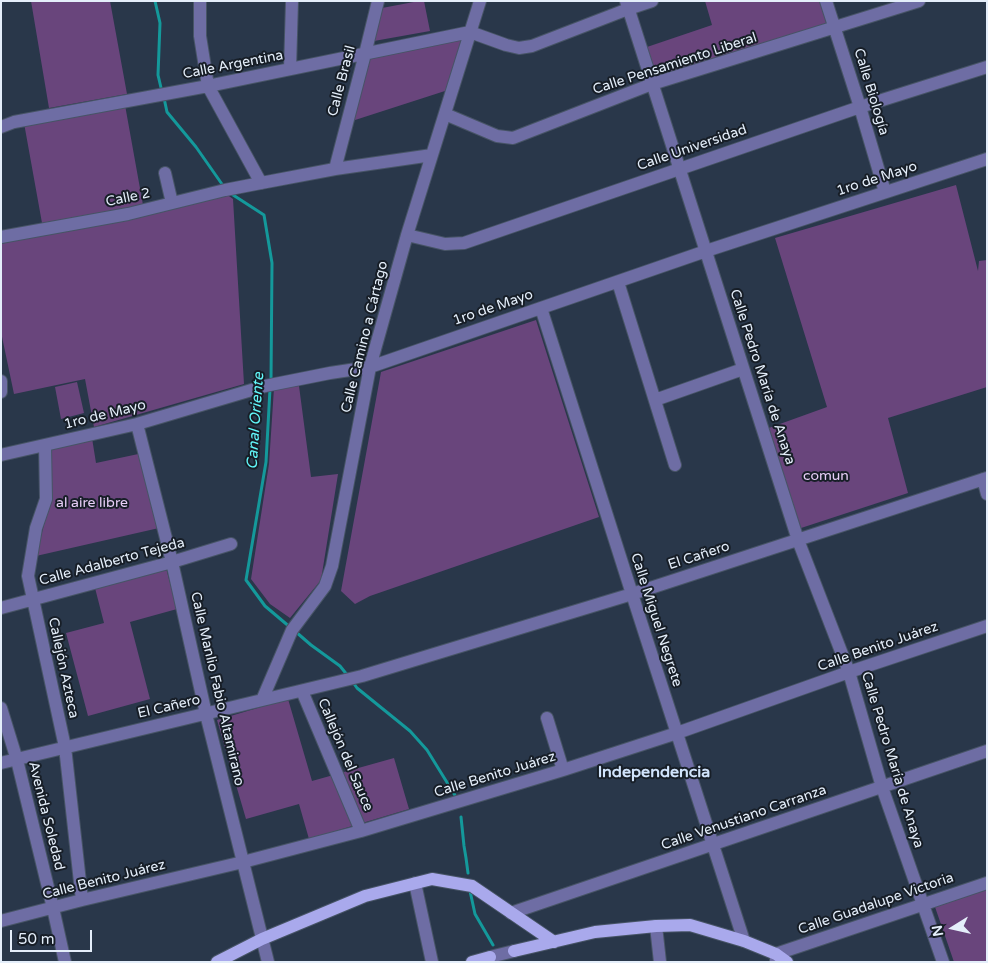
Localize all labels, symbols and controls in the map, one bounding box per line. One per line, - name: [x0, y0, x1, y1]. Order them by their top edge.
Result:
- street label: Calle Pensamiento Liberal: [591, 30, 759, 98]
- street label: Calle Brasil: [324, 44, 360, 118]
- street label: Calle Argentina: [181, 47, 285, 83]
- street label: Calle Biología: [850, 47, 892, 137]
- street label: Calle Universidad: [635, 121, 749, 175]
- street label: 1ro de Mayo: [835, 158, 919, 200]
- street label: Calle 2: [104, 185, 152, 211]
- street label: Calle Camino a Cártago: [338, 259, 392, 415]
- street label: 1ro de Mayo: [451, 286, 535, 330]
- street label: Calle Pedro María de Anaya: [726, 287, 798, 467]
- water label: Canal Oriente: [244, 372, 268, 470]
- street label: 1ro de Mayo: [62, 397, 148, 433]
- park label: comun: [803, 468, 849, 484]
- park label: al aire libre: [56, 495, 128, 511]
- street label: Calle Adalberto Tejeda: [37, 534, 187, 590]
- street label: El Cañero: [666, 538, 732, 574]
- street label: Calle Miguel Negrete: [626, 551, 686, 689]
- street label: Calle Manlio Fabio Altamirano: [186, 590, 248, 788]
- street label: Callejón Azteca: [44, 616, 82, 720]
- street label: Calle Benito Juárez: [816, 619, 940, 675]
- street label: Calle Pedro María de Anaya: [857, 670, 927, 850]
- street label: El Cañero: [136, 692, 202, 722]
- street label: Callejón del Sauce: [314, 696, 376, 814]
- street label: Calle Benito Juárez: [432, 749, 558, 801]
- street label: Avenida Soledad: [24, 760, 68, 872]
- district label: Independencia: [598, 763, 710, 783]
- street label: Calle Venustiano Carranza: [659, 782, 829, 854]
- street label: Calle Benito Juárez: [41, 857, 167, 903]
- street label: Calle Guadalupe Victoria: [796, 869, 956, 939]
- north arrow: [928, 903, 978, 953]
- scale bar: [12, 920, 95, 952]
- text: N: [928, 924, 947, 938]
- text: 50 m: [18, 930, 55, 948]

